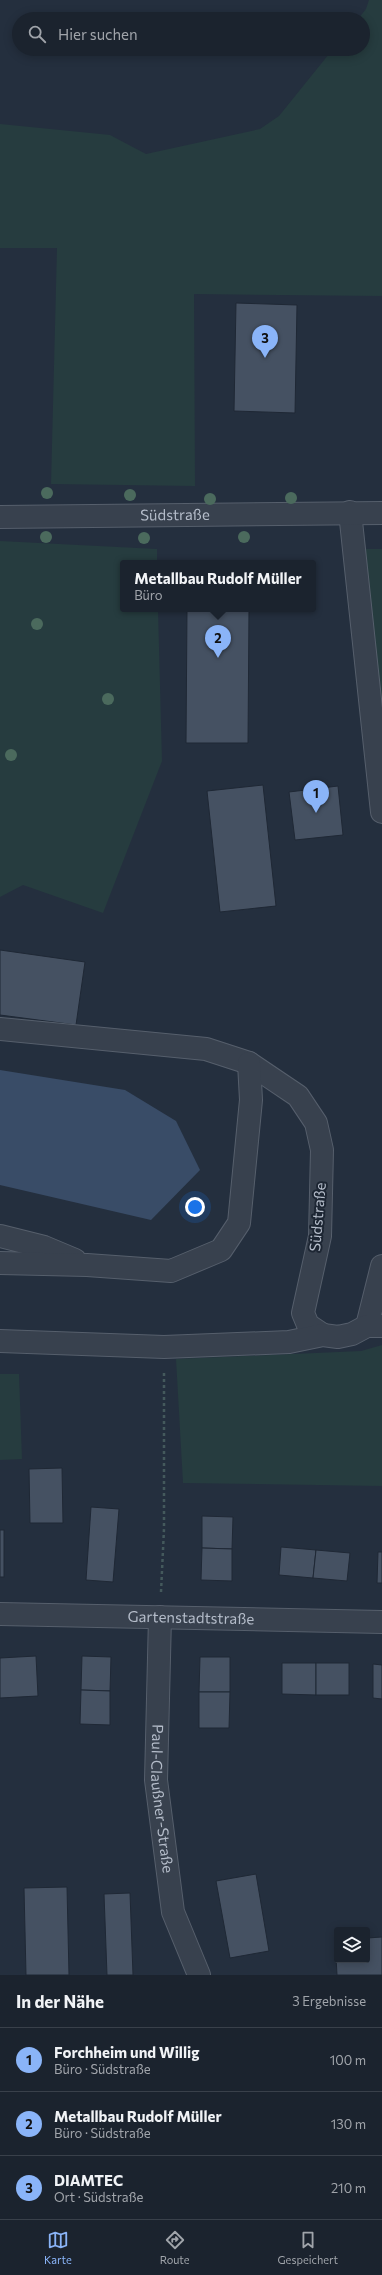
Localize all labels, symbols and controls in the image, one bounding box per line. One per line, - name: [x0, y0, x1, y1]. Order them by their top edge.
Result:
- search box: [12, 12, 370, 56]
- icon: search: [26, 23, 48, 45]
- text: Hier suchen: [58, 25, 138, 43]
- pin: 3: [252, 325, 278, 358]
- street label: Südstraße: [140, 505, 210, 524]
- popup: [120, 560, 316, 612]
- text: Metallbau Rudolf Müller: [134, 569, 302, 587]
- text: Büro: [134, 587, 163, 603]
- pin: 2: [205, 625, 231, 658]
- pin: 1: [303, 780, 329, 813]
- street label: Südstraße: [305, 1181, 329, 1252]
- your location: [185, 1197, 205, 1217]
- street label: Gartenstadtstraße: [127, 1607, 255, 1627]
- street label: Paul-Claußner-Straße: [148, 1724, 178, 1874]
- map controls: [334, 1927, 370, 1963]
- button: layers: [334, 1927, 370, 1963]
- text: In der Nähe: [16, 1991, 104, 2012]
- text: 3 Ergebnisse: [292, 1993, 366, 2009]
- text: Forchheim und Willig: [54, 2043, 199, 2061]
- text: 1: [26, 2052, 32, 2068]
- text: 100 m: [330, 2052, 366, 2068]
- text: Büro · Südstraße: [54, 2061, 151, 2077]
- text: Metallbau Rudolf Müller: [54, 2107, 222, 2125]
- text: 2: [25, 2116, 33, 2132]
- text: 130 m: [331, 2116, 366, 2132]
- text: Büro · Südstraße: [54, 2125, 151, 2141]
- text: DIAMTEC: [54, 2171, 123, 2189]
- text: 3: [25, 2180, 33, 2196]
- text: 210 m: [331, 2180, 366, 2196]
- text: Ort · Südstraße: [54, 2189, 143, 2205]
- tab: Karte: [44, 2229, 72, 2266]
- tab: Route: [160, 2229, 190, 2266]
- tab: Gespeichert: [278, 2229, 338, 2266]

